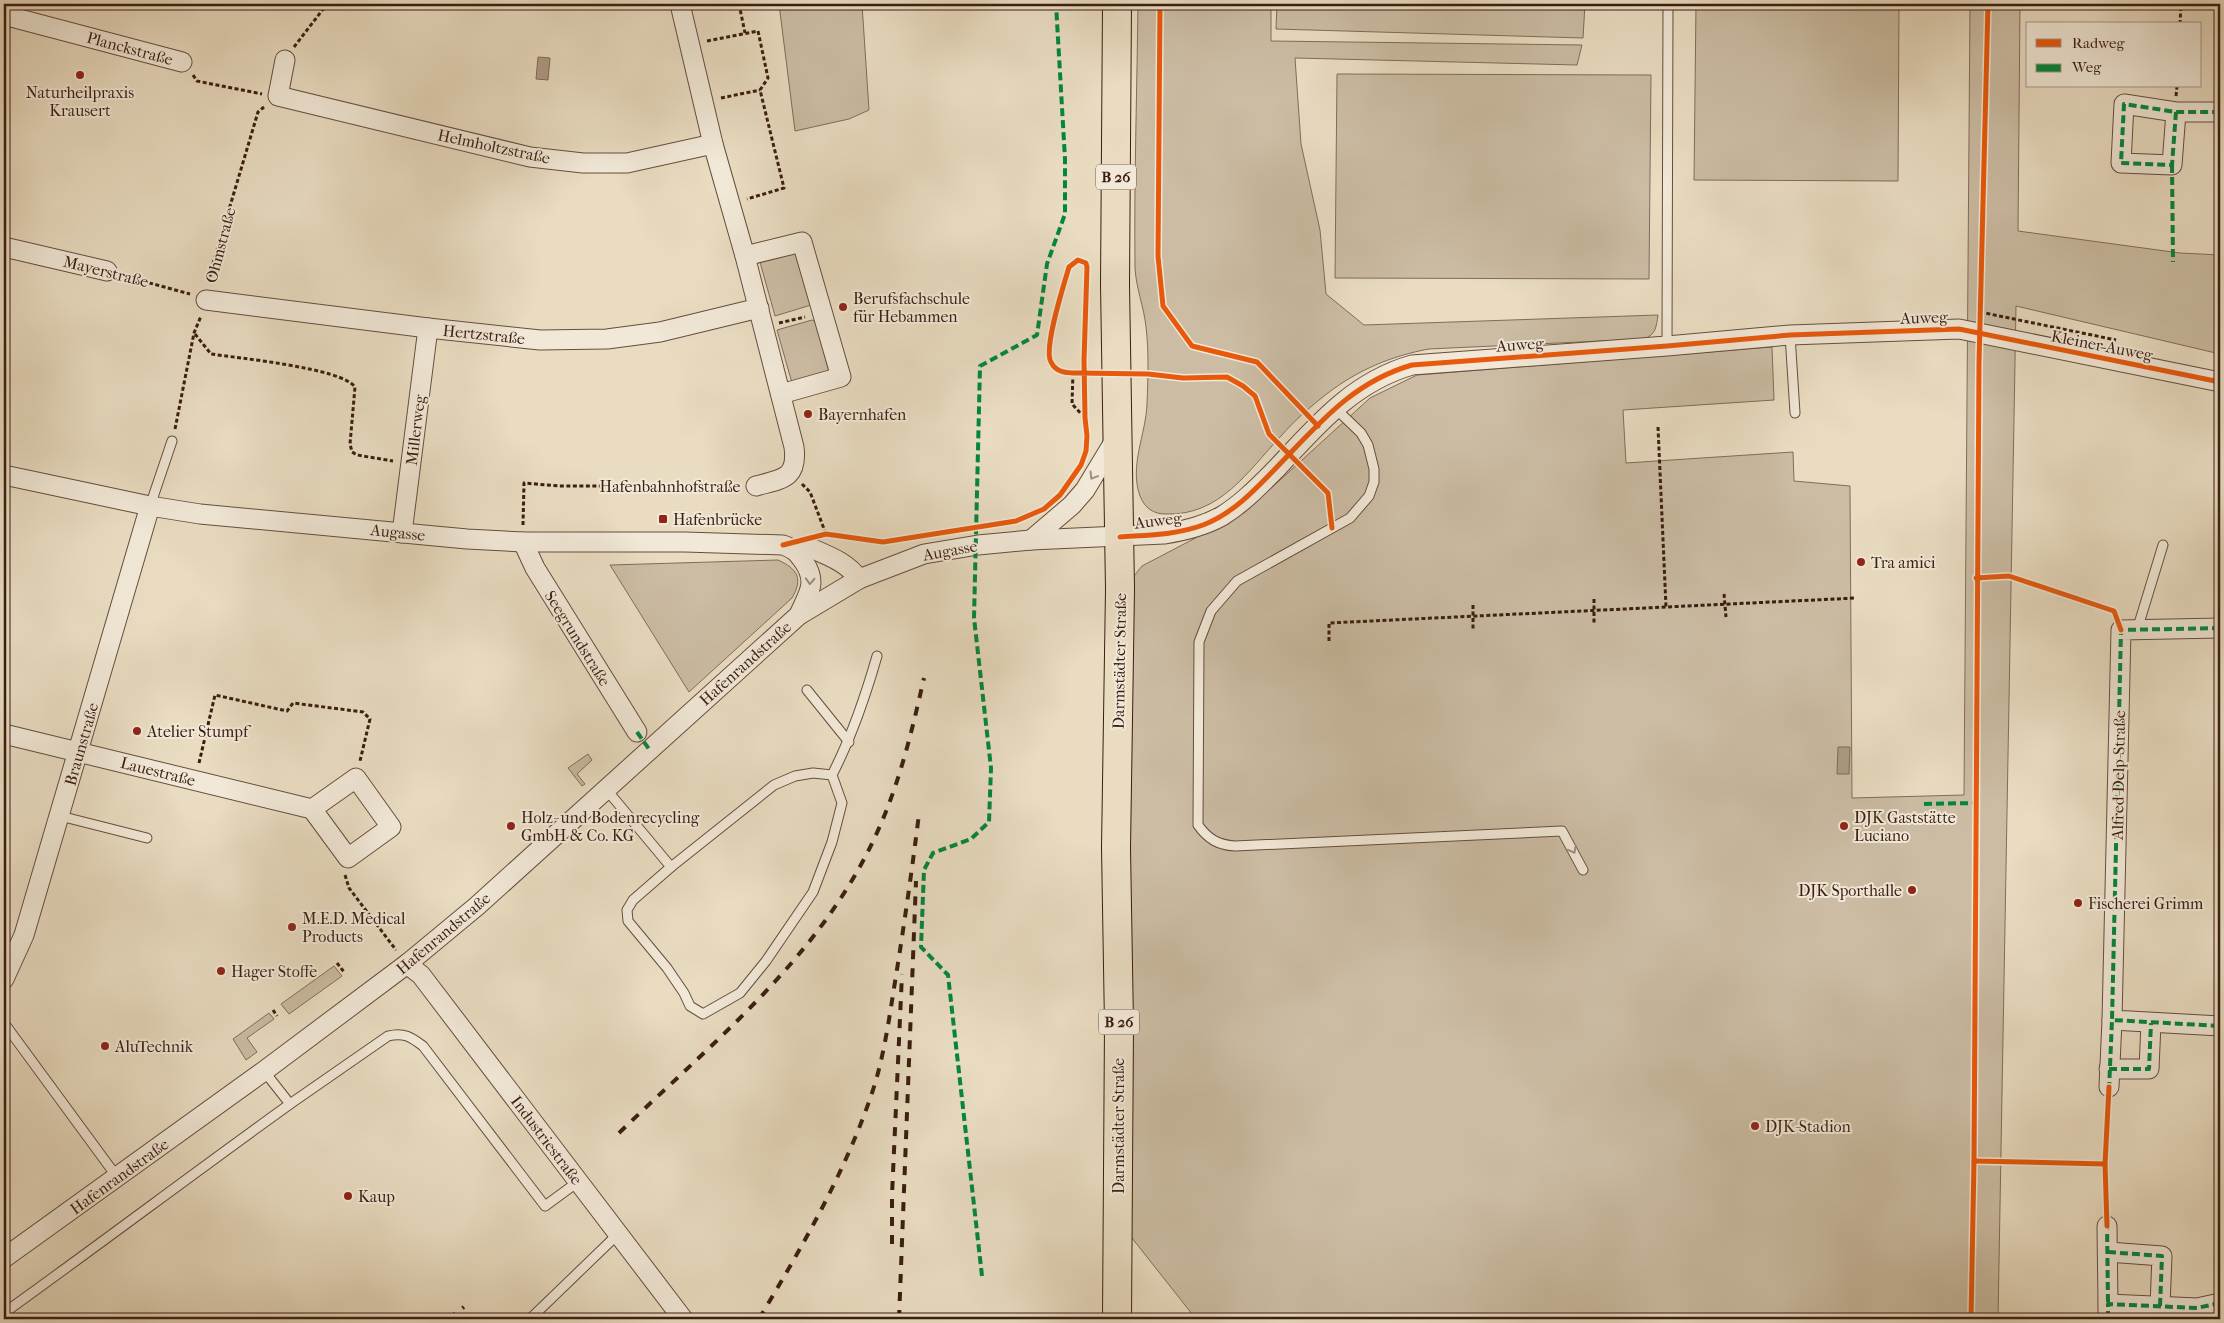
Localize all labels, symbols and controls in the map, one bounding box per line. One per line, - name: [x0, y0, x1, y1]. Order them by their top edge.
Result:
- legend: [2026, 22, 2202, 88]
- street label: Planckstraße: [85, 28, 175, 69]
- text: Radweg: [2072, 34, 2125, 52]
- text: Weg: [2071, 58, 2102, 76]
- marker: Naturheilpraxis Krausert: [74, 69, 86, 81]
- place label: Naturheilpraxis Krausert: [26, 83, 134, 120]
- street label: Helmholtzstraße: [436, 125, 552, 168]
- road number: B 26: [1096, 164, 1136, 190]
- street label: Ohmstraße: [201, 205, 240, 285]
- street label: Mayerstraße: [61, 252, 151, 291]
- place label: Berufsfachschule für Hebammen: [853, 289, 970, 326]
- marker: Berufsfachschule für Hebammen: [837, 301, 849, 313]
- street label: Auweg: [1899, 307, 1948, 328]
- street label: Hertzstraße: [442, 321, 526, 348]
- street label: Kleiner Auweg: [2049, 326, 2155, 365]
- street label: Auweg: [1495, 333, 1545, 356]
- street label: Millerweg: [402, 393, 429, 466]
- place label: Bayernhafen: [818, 405, 907, 424]
- marker: Bayernhafen: [802, 408, 814, 420]
- one-way arrow: [1090, 471, 1100, 480]
- street label: Hafenbahnhofstraße: [600, 477, 741, 496]
- street label: Auweg: [1132, 508, 1183, 533]
- place label: Hafenbrücke: [673, 510, 762, 529]
- marker: Hafenbrücke: [657, 513, 669, 525]
- street label: Augasse: [369, 520, 426, 545]
- street label: Augasse: [920, 536, 979, 565]
- place label: Tra amici: [1871, 553, 1936, 572]
- marker: Tra amici: [1855, 556, 1867, 568]
- one-way arrow: [805, 578, 816, 586]
- street label: Seegrundstraße: [541, 587, 615, 690]
- street label: Darmstädter Straße: [1109, 593, 1130, 729]
- street label: Hafenrandstraße: [696, 617, 795, 710]
- street label: Braunstraße: [61, 700, 102, 788]
- street label: Alfred-Delp-Straße: [2108, 710, 2129, 841]
- place label: Atelier Stumpf: [146, 722, 252, 741]
- marker: Atelier Stumpf: [131, 725, 143, 737]
- street label: Lauestraße: [118, 753, 197, 790]
- place label: Holz- und Bodenrecycling GmbH & Co. KG: [521, 808, 700, 845]
- place label: DJK Gaststätte Luciano: [1854, 808, 1956, 845]
- marker: Holz- und Bodenrecycling GmbH & Co. KG: [505, 820, 517, 832]
- marker: DJK Gaststätte Luciano: [1838, 820, 1850, 832]
- one-way arrow: [1566, 845, 1576, 854]
- place label: DJK Sporthalle: [1798, 881, 1902, 900]
- marker: DJK Sporthalle: [1906, 884, 1918, 896]
- street label: Hafenrandstraße: [392, 888, 494, 978]
- place label: Fischerei Grimm: [2088, 894, 2204, 913]
- marker: Fischerei Grimm: [2072, 897, 2084, 909]
- place label: M.E.D. Medical Products: [302, 909, 406, 946]
- marker: M.E.D. Medical Products: [286, 921, 298, 933]
- place label: Hager Stoffe: [231, 962, 317, 981]
- marker: Hager Stoffe: [215, 965, 227, 977]
- road number: B 26: [1099, 1010, 1139, 1034]
- place label: AluTechnik: [114, 1037, 194, 1056]
- marker: AluTechnik: [99, 1040, 111, 1052]
- street label: Darmstädter Straße: [1109, 1058, 1128, 1194]
- street label: Industriestraße: [507, 1092, 586, 1189]
- place label: DJK-Stadion: [1765, 1117, 1851, 1136]
- marker: DJK-Stadion: [1749, 1120, 1761, 1132]
- street label: Hafenrandstraße: [66, 1134, 172, 1218]
- place label: Kaup: [358, 1187, 395, 1206]
- marker: Kaup: [342, 1190, 354, 1202]

